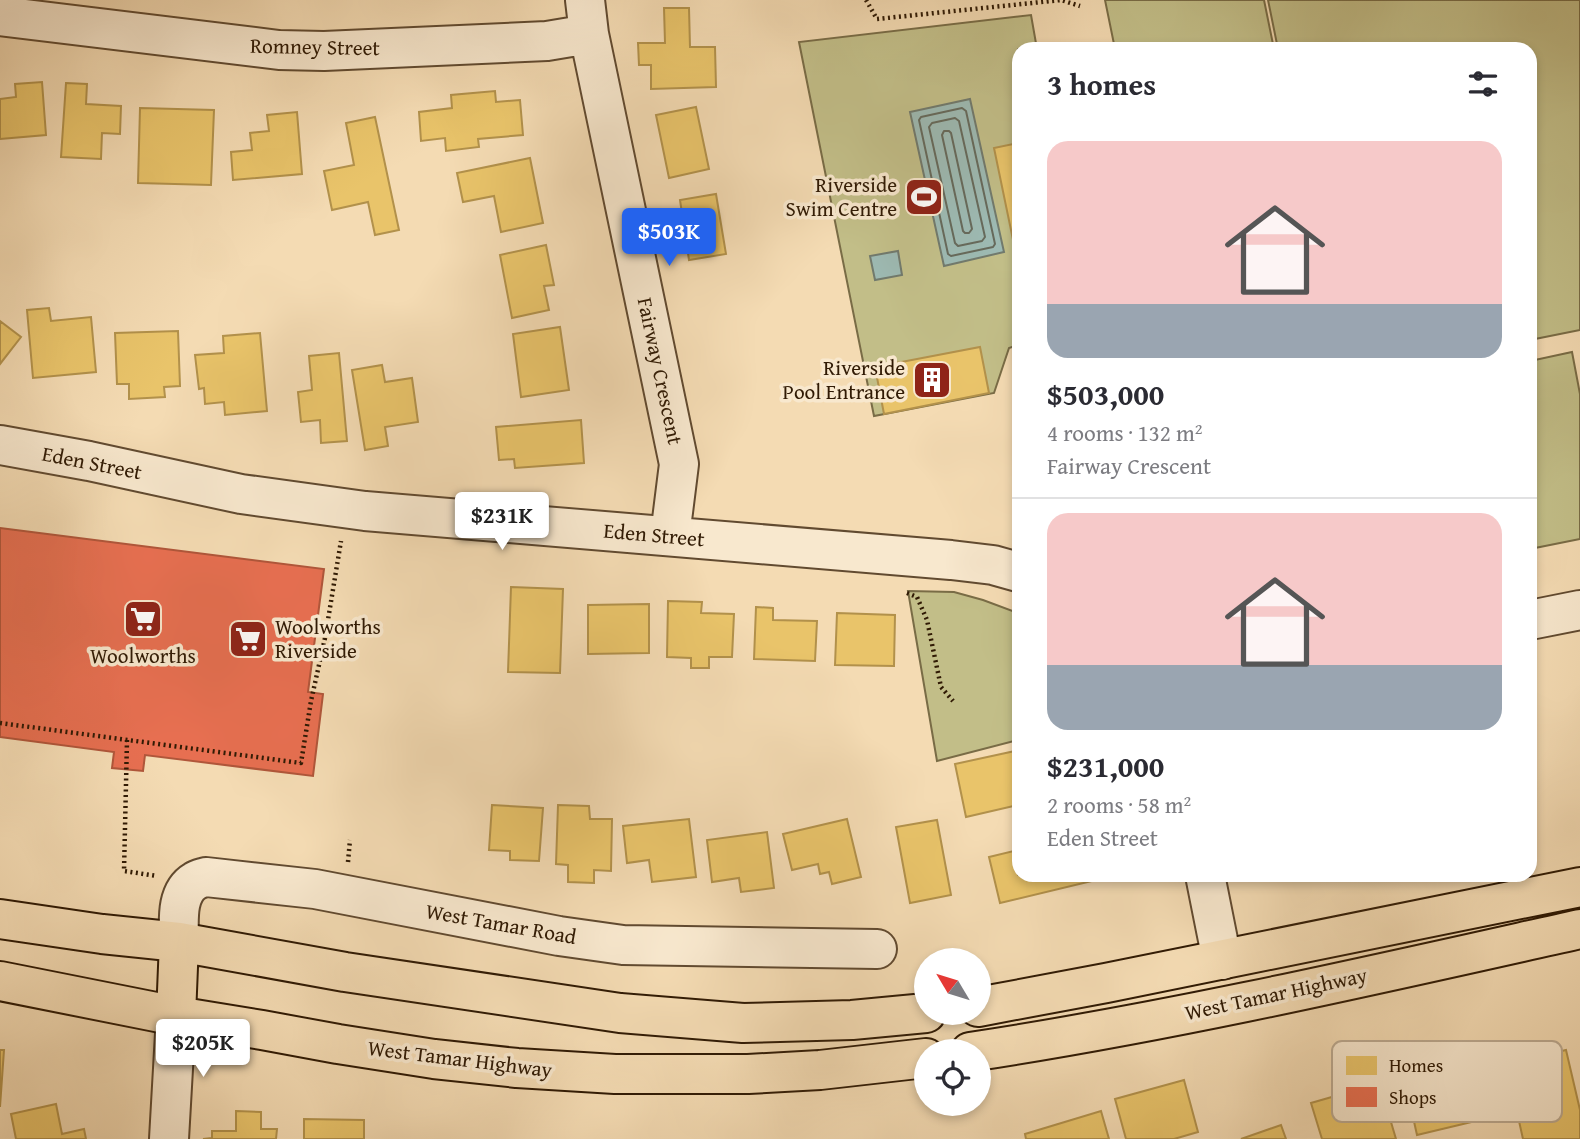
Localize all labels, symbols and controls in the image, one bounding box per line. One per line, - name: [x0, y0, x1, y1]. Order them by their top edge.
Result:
- street label: Romney Street: [250, 30, 381, 63]
- text: 3 homes: [1047, 62, 1156, 106]
- icon: filters: [1464, 65, 1502, 103]
- place label: Riverside Swim Centre: [785, 169, 897, 224]
- sports icon: Riverside Swim Centre: [903, 176, 945, 218]
- icon: home: [1212, 187, 1338, 313]
- pin: $503K: [620, 208, 718, 268]
- text: $503K: [638, 214, 700, 247]
- street label: Fairway Crescent: [630, 294, 691, 448]
- place label: Riverside Pool Entrance: [783, 352, 905, 407]
- building icon: Riverside Pool Entrance: [911, 359, 953, 401]
- text: $503,000: [1047, 372, 1164, 416]
- text: 4 rooms · 132 m²: [1047, 416, 1202, 449]
- street label: Eden Street: [39, 438, 145, 487]
- text: Fairway Crescent: [1047, 449, 1211, 482]
- pin: $231K: [453, 492, 551, 552]
- text: $231K: [471, 498, 533, 531]
- street label: Eden Street: [602, 515, 706, 554]
- icon: home: [1212, 559, 1338, 685]
- supermarket icon: Woolworths: [122, 598, 164, 640]
- place label: Woolworths Riverside: [275, 611, 381, 666]
- supermarket icon: Woolworths Riverside: [227, 618, 269, 660]
- place label: Woolworths: [90, 640, 196, 671]
- text: $231,000: [1047, 744, 1164, 788]
- text: 2 rooms · 58 m²: [1047, 788, 1191, 821]
- text: Eden Street: [1047, 821, 1158, 854]
- street label: West Tamar Road: [423, 895, 580, 952]
- north arrow: [914, 948, 990, 1026]
- map controls: [914, 948, 991, 1116]
- street label: West Tamar Highway: [1182, 959, 1370, 1028]
- pin: $205K: [154, 1020, 252, 1079]
- text: $205K: [172, 1025, 234, 1058]
- street label: West Tamar Highway: [366, 1032, 555, 1085]
- button: locate: [914, 1039, 991, 1116]
- legend: [1332, 1041, 1562, 1122]
- text: Homes: [1389, 1051, 1443, 1079]
- text: Shops: [1389, 1083, 1436, 1111]

